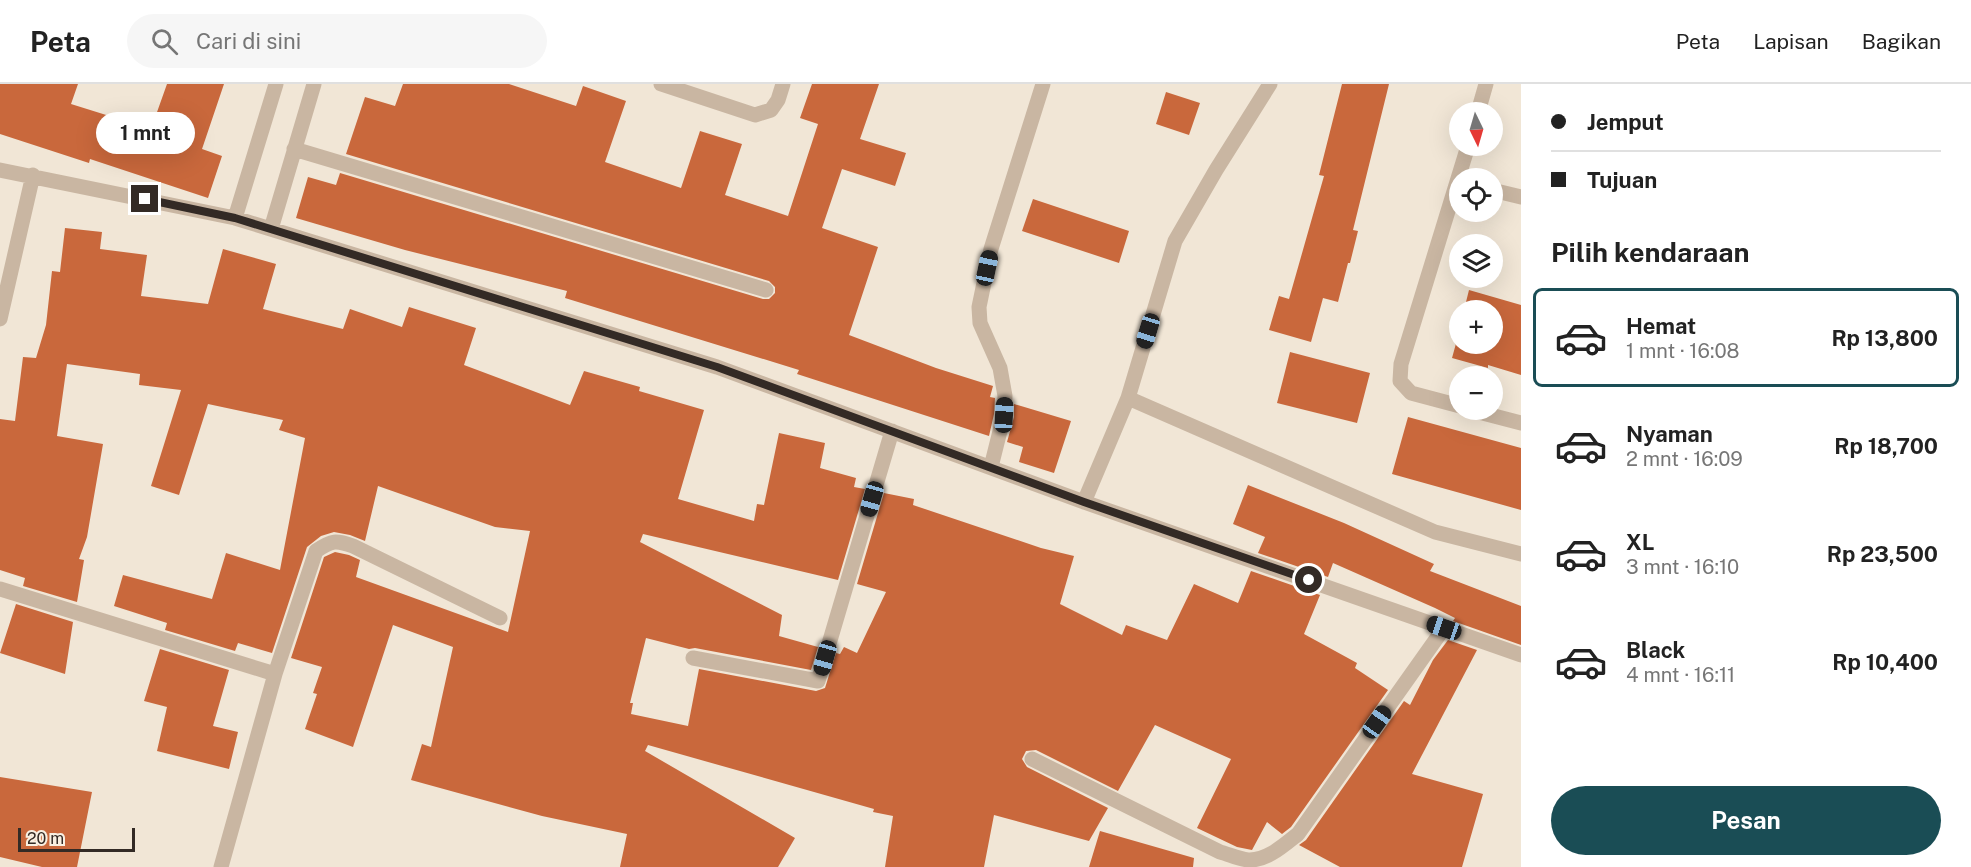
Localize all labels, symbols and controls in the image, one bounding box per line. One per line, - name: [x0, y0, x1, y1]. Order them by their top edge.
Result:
- search box: [127, 14, 547, 68]
- text: Peta: [30, 25, 91, 58]
- icon: search: [148, 25, 181, 58]
- text: Cari di sini: [196, 28, 301, 54]
- text: Peta: [1676, 29, 1720, 54]
- text: Lapisan: [1753, 29, 1829, 54]
- text: Bagikan: [1862, 29, 1941, 54]
- north arrow: [1449, 102, 1503, 156]
- map controls: [1449, 102, 1503, 420]
- text: Jemput: [1587, 109, 1664, 135]
- callout: 1 mnt: [96, 112, 195, 154]
- text: 1 mnt: [120, 121, 171, 145]
- text: Tujuan: [1587, 167, 1657, 193]
- button: locate: [1449, 168, 1503, 222]
- route end: [131, 185, 158, 212]
- button: layers: [1449, 234, 1503, 288]
- text: Pilih kendaraan: [1551, 236, 1750, 268]
- car: [974, 249, 1000, 287]
- button: +: [1449, 300, 1503, 354]
- car: [1134, 311, 1162, 351]
- icon: car: [1554, 311, 1608, 365]
- text: Hemat: [1626, 313, 1696, 339]
- text: Rp 13,800: [1831, 325, 1938, 351]
- text: 1 mnt · 16:08: [1626, 339, 1740, 363]
- button: −: [1449, 366, 1503, 420]
- car: [994, 397, 1014, 433]
- icon: car: [1554, 419, 1608, 473]
- text: Nyaman: [1626, 421, 1713, 447]
- text: Rp 18,700: [1834, 433, 1938, 459]
- text: 2 mnt · 16:09: [1626, 447, 1743, 471]
- car: [858, 479, 886, 519]
- icon: car: [1554, 527, 1608, 581]
- text: XL: [1626, 529, 1654, 555]
- text: Rp 23,500: [1827, 541, 1938, 567]
- text: 3 mnt · 16:10: [1626, 555, 1739, 579]
- route start: [1295, 566, 1322, 593]
- car: [1424, 614, 1464, 642]
- icon: car: [1554, 635, 1608, 689]
- text: Black: [1626, 637, 1685, 663]
- car: [811, 638, 839, 678]
- text: Rp 10,400: [1832, 649, 1938, 675]
- text: 4 mnt · 16:11: [1626, 663, 1735, 687]
- car: [1359, 702, 1395, 742]
- button: Pesan: [1551, 786, 1941, 855]
- scale bar: [18, 825, 135, 852]
- text: 20 m: [27, 829, 64, 848]

